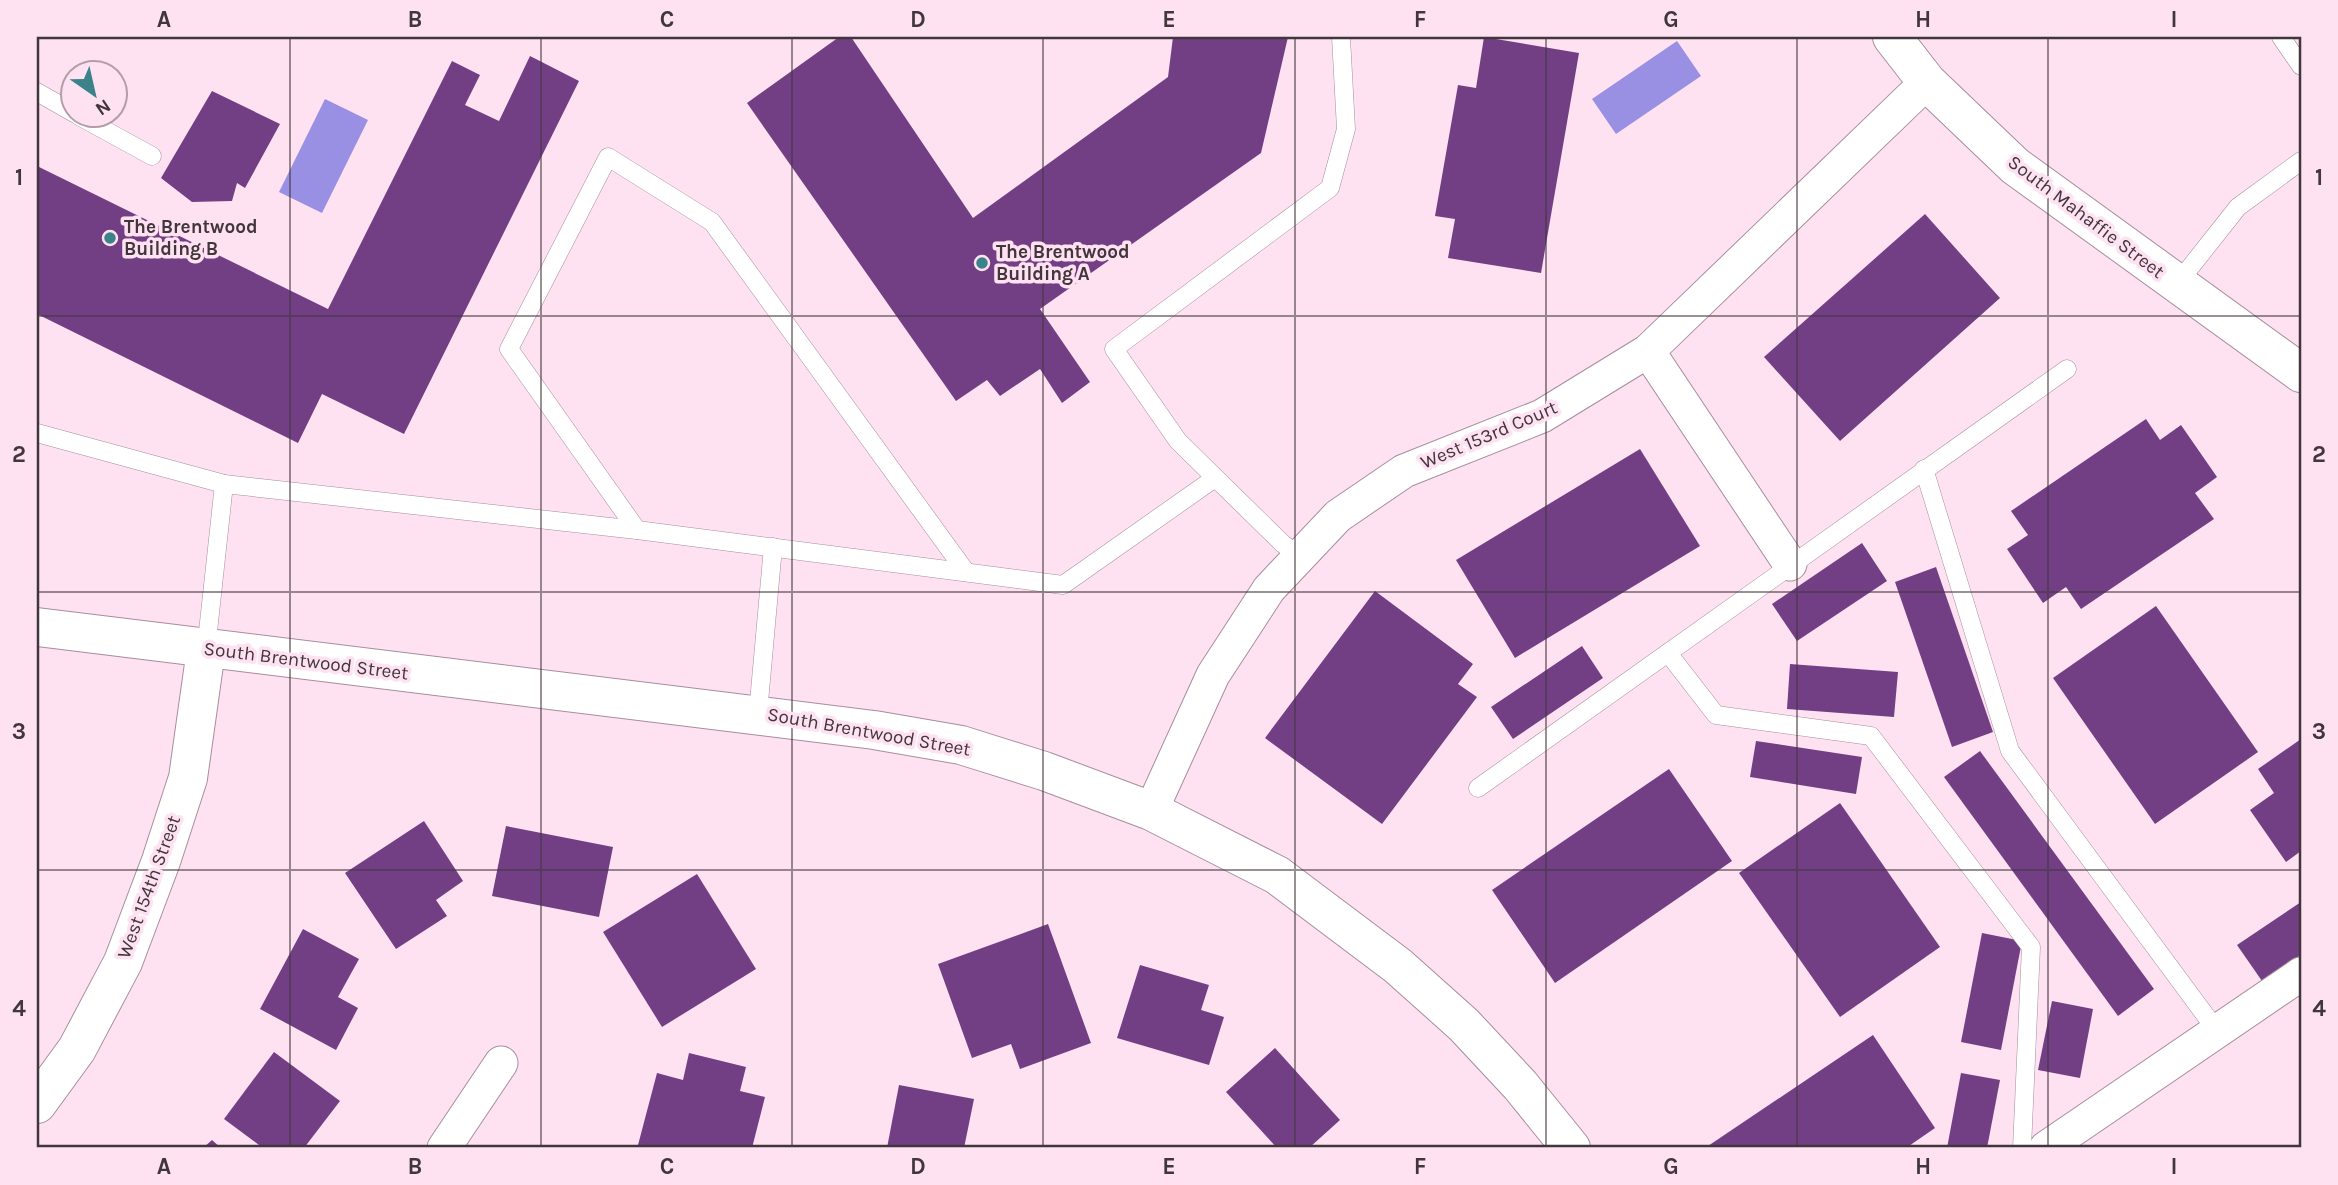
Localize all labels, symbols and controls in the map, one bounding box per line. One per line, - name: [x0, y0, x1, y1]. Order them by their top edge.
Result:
- text: A: [157, 6, 171, 33]
- text: B: [408, 6, 422, 33]
- text: C: [660, 6, 674, 33]
- text: D: [910, 6, 926, 33]
- text: E: [1162, 6, 1176, 33]
- text: F: [1414, 6, 1426, 33]
- text: G: [1663, 6, 1679, 33]
- text: H: [1915, 6, 1931, 33]
- text: I: [2170, 6, 2178, 33]
- north arrow: [60, 60, 130, 130]
- text: N: [91, 94, 115, 120]
- street label: South Mahaffie Street: [2003, 151, 2169, 283]
- text: 1: [15, 164, 23, 191]
- text: 1: [2315, 164, 2323, 191]
- place label: The Brentwood Building B: [124, 216, 258, 260]
- marker: The Brentwood Building B: [102, 230, 118, 246]
- place label: The Brentwood Building A: [996, 241, 1130, 285]
- marker: The Brentwood Building A: [974, 255, 990, 271]
- street label: West 153rd Court: [1417, 396, 1561, 474]
- text: 2: [12, 441, 26, 468]
- text: 2: [2312, 441, 2326, 468]
- street label: South Brentwood Street: [202, 638, 410, 684]
- street label: South Brentwood Street: [766, 703, 972, 761]
- text: 3: [12, 718, 26, 745]
- text: 3: [2312, 718, 2326, 745]
- street label: West 154th Street: [113, 812, 185, 962]
- text: 4: [12, 995, 26, 1022]
- text: 4: [2312, 995, 2326, 1022]
- text: A: [157, 1153, 171, 1180]
- text: B: [408, 1153, 422, 1180]
- text: C: [660, 1153, 674, 1180]
- text: D: [910, 1153, 926, 1180]
- text: E: [1162, 1153, 1176, 1180]
- text: F: [1414, 1153, 1426, 1180]
- text: G: [1663, 1153, 1679, 1180]
- text: H: [1915, 1153, 1931, 1180]
- text: I: [2170, 1153, 2178, 1180]

